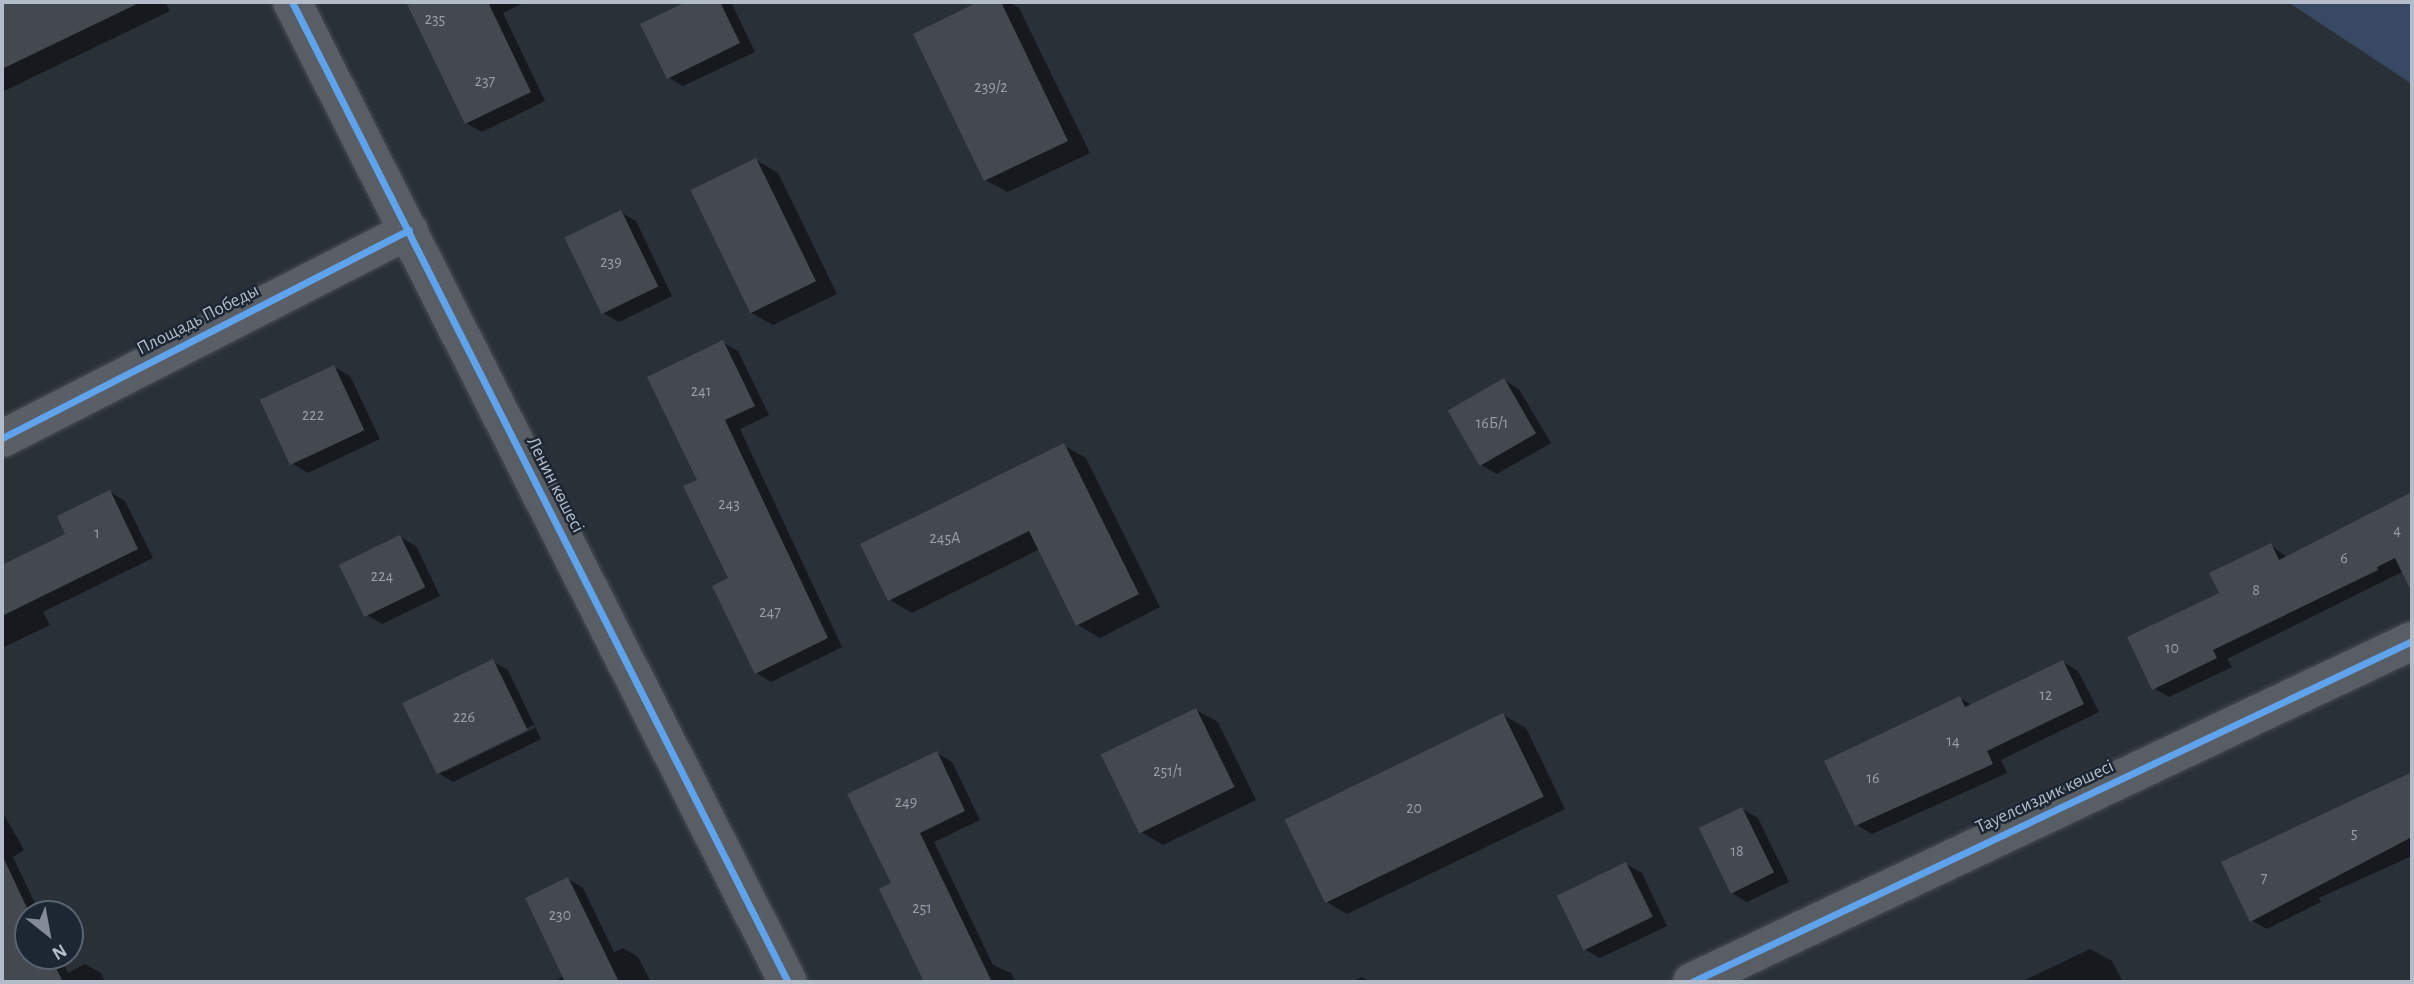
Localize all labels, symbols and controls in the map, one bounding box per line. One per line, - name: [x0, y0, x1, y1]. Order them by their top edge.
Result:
- house number: 235: [425, 9, 445, 29]
- house number: 237: [475, 71, 495, 91]
- house number: 239/2: [974, 77, 1008, 97]
- house number: 239: [600, 252, 622, 272]
- street label: Площадь Победы: [133, 279, 263, 361]
- house number: 241: [691, 381, 711, 401]
- house number: 222: [302, 405, 324, 425]
- house number: 16Б/1: [1476, 413, 1508, 433]
- street label: Ленин көшесі: [521, 433, 589, 537]
- house number: 243: [718, 494, 740, 514]
- house number: 4: [2393, 520, 2401, 540]
- house number: 1: [94, 523, 100, 543]
- house number: 245А: [929, 528, 961, 548]
- house number: 6: [2340, 548, 2348, 568]
- house number: 224: [371, 566, 393, 586]
- house number: 8: [2252, 580, 2260, 600]
- house number: 247: [759, 602, 781, 622]
- house number: 10: [2165, 638, 2179, 658]
- house number: 12: [2040, 685, 2052, 705]
- house number: 226: [453, 707, 475, 727]
- house number: 14: [1946, 731, 1960, 751]
- street label: Тауелсиздик көшесі: [1972, 755, 2118, 839]
- house number: 251/1: [1153, 761, 1183, 781]
- house number: 16: [1866, 768, 1880, 788]
- house number: 249: [895, 792, 917, 812]
- house number: 20: [1406, 798, 1422, 818]
- house number: 5: [2351, 823, 2357, 843]
- house number: 18: [1730, 841, 1744, 861]
- house number: 7: [2261, 868, 2267, 888]
- house number: 251: [912, 898, 932, 918]
- north arrow: [14, 900, 84, 970]
- house number: 230: [549, 905, 571, 925]
- text: N: [48, 940, 70, 963]

